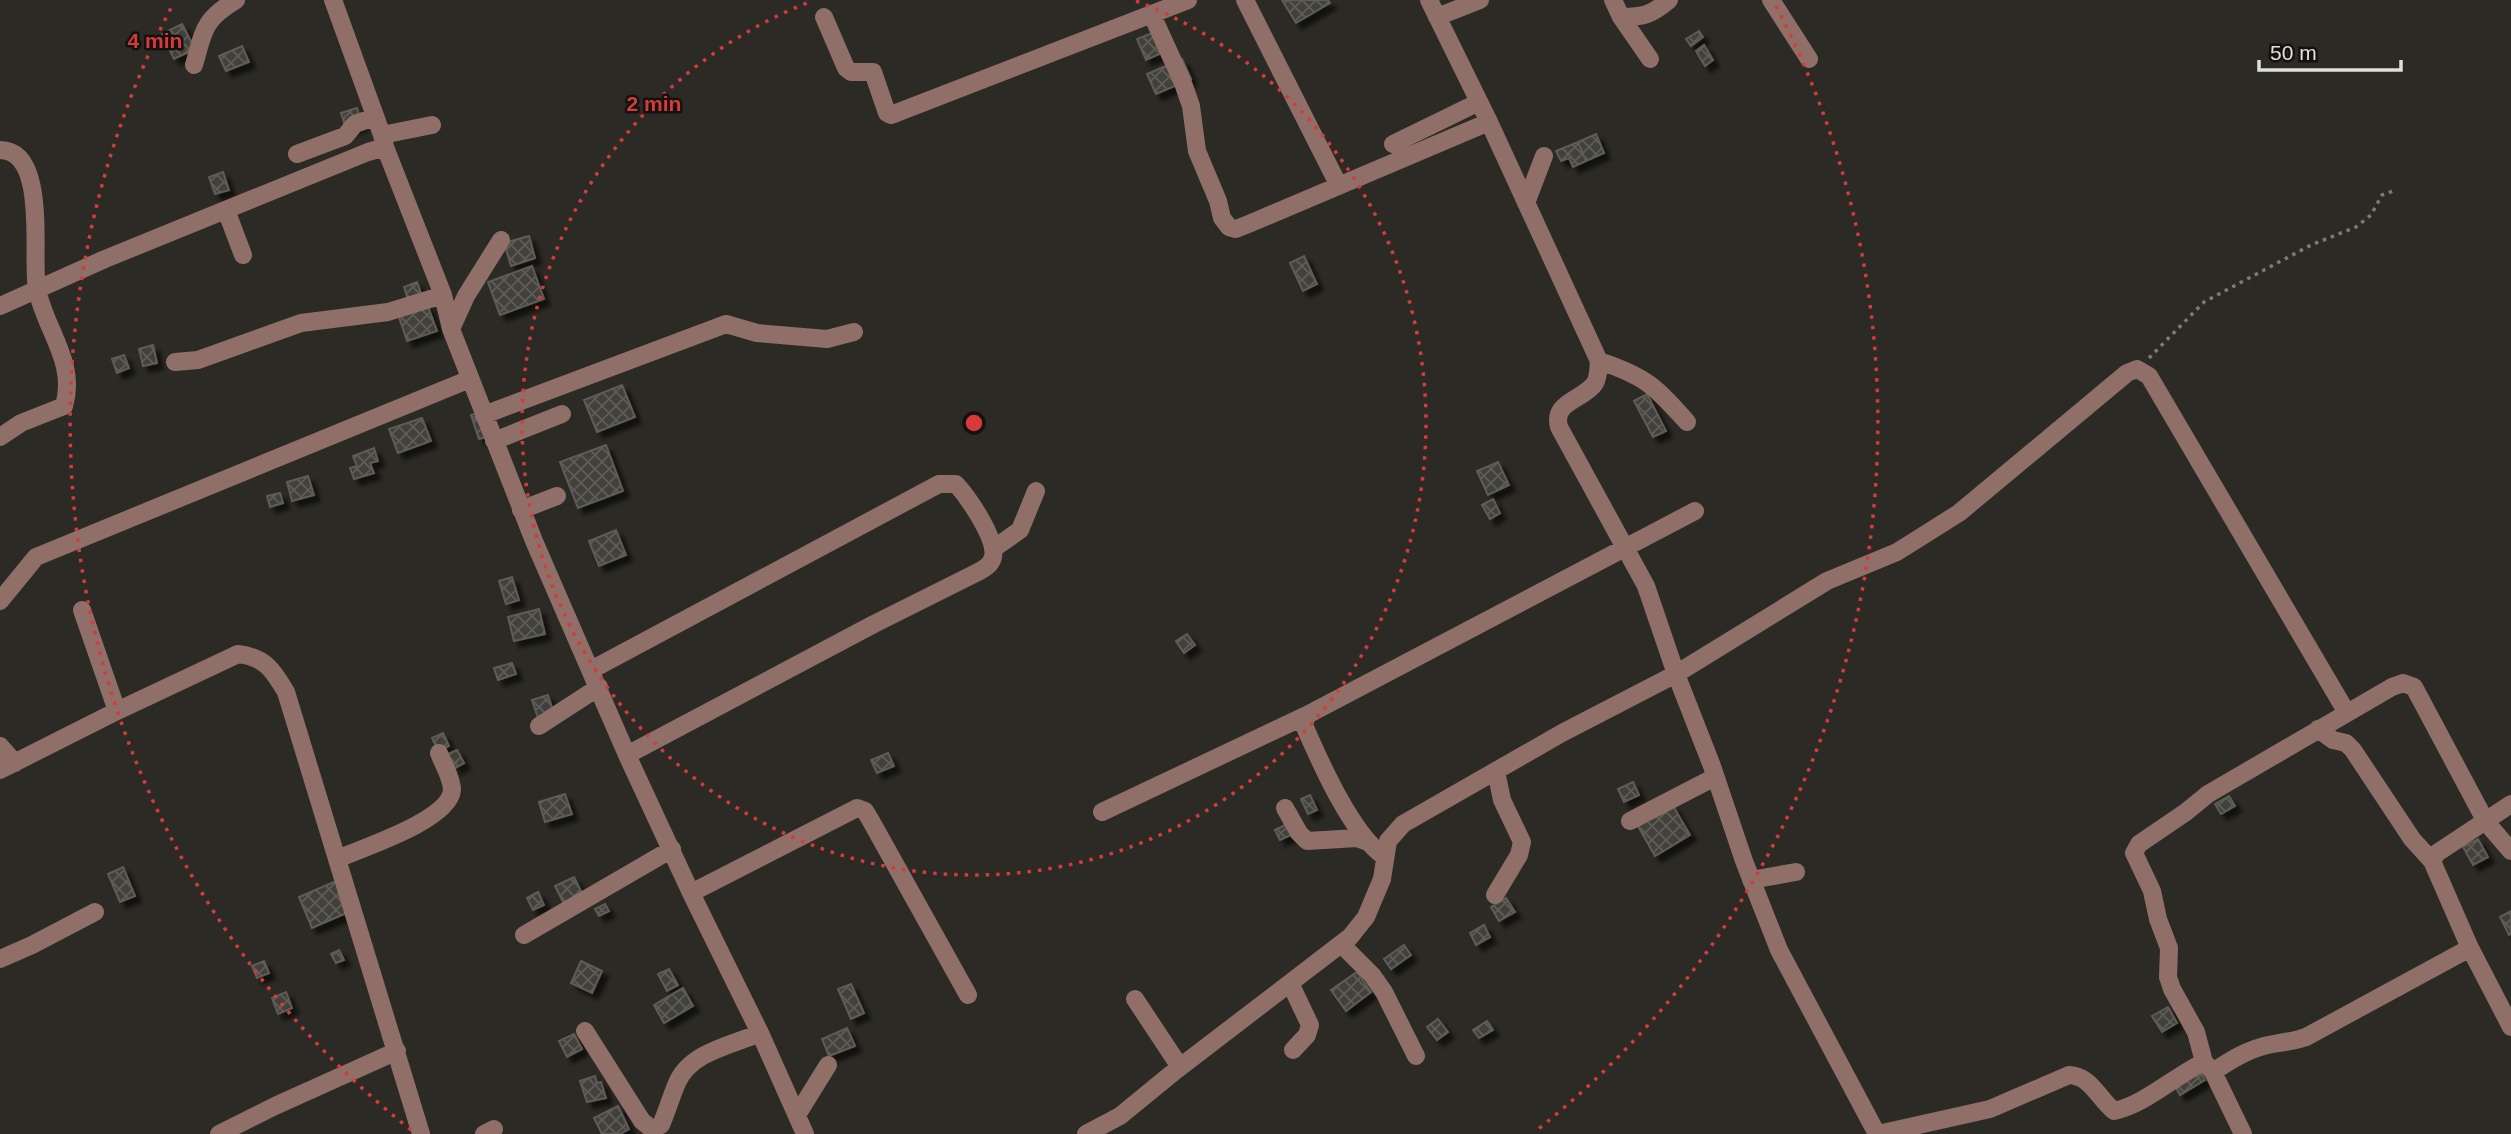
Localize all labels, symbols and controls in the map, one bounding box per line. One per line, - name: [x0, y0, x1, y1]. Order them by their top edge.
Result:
- scale bar: [2259, 28, 2401, 72]
- text: 4 min: [128, 29, 182, 52]
- text: 50 m: [2270, 41, 2317, 64]
- text: 2 min: [627, 92, 681, 115]
- centre of rings: [962, 411, 986, 435]

